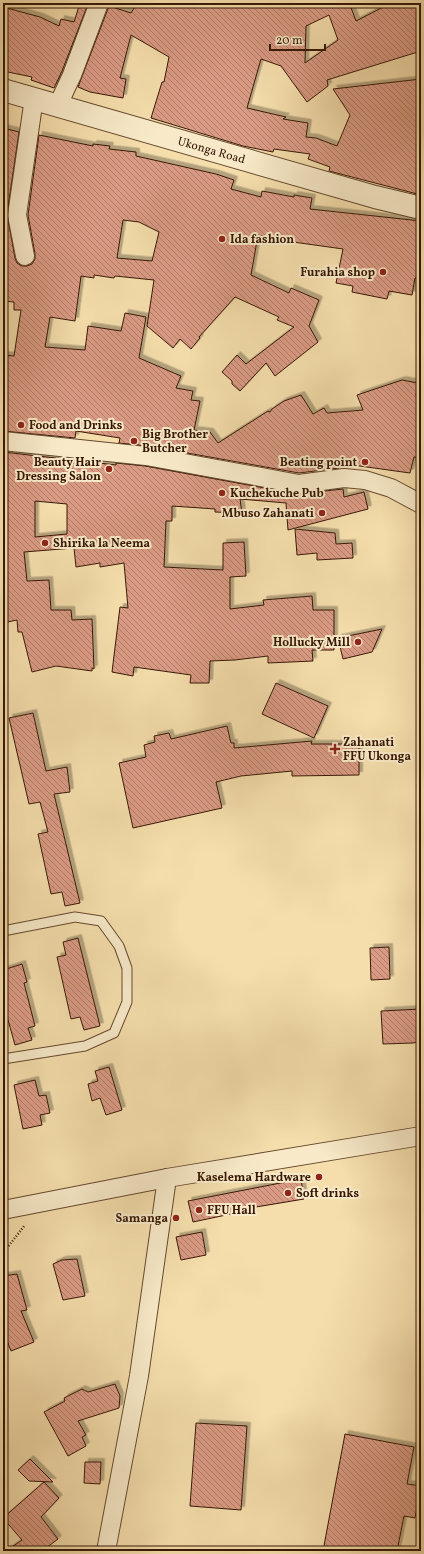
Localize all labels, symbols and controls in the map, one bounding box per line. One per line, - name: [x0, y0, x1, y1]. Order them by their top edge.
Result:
- scale bar: [270, 26, 325, 52]
- text: 20 m: [276, 33, 303, 49]
- street label: Ukonga Road: [176, 134, 247, 168]
- place label: Ida fashion: [230, 232, 294, 248]
- marker: Ida fashion: [217, 234, 227, 244]
- place label: Furahia shop: [300, 265, 375, 281]
- marker: Furahia shop: [378, 267, 388, 277]
- place label: Food and Drinks: [29, 418, 123, 434]
- marker: Food and Drinks: [16, 420, 26, 430]
- place label: Big Brother Butcher: [142, 427, 208, 457]
- marker: Big Brother Butcher: [129, 436, 139, 446]
- place label: Beauty Hair Dressing Salon: [16, 455, 101, 485]
- place label: Beating point: [280, 455, 357, 471]
- marker: Beating point: [360, 457, 370, 467]
- marker: Beauty Hair Dressing Salon: [104, 464, 114, 474]
- place label: Kuchekuche Pub: [230, 486, 324, 502]
- marker: Kuchekuche Pub: [217, 488, 227, 498]
- place label: Mbuso Zahanati: [222, 506, 314, 522]
- marker: Mbuso Zahanati: [317, 508, 327, 518]
- place label: Shirika la Neema: [53, 536, 151, 552]
- marker: Shirika la Neema: [40, 538, 50, 548]
- place label: Hollucky Mill: [273, 635, 350, 651]
- marker: Hollucky Mill: [353, 637, 363, 647]
- place label: Zahanati FFU Ukonga: [343, 735, 411, 765]
- marker: Zahanati FFU Ukonga: [330, 744, 340, 754]
- place label: Kaselema Hardware: [197, 1170, 311, 1186]
- marker: Kaselema Hardware: [314, 1172, 324, 1182]
- place label: Soft drinks: [296, 1186, 360, 1202]
- marker: Soft drinks: [283, 1188, 293, 1198]
- place label: FFU Hall: [207, 1203, 256, 1219]
- marker: FFU Hall: [194, 1205, 204, 1215]
- place label: Samanga: [116, 1211, 168, 1227]
- marker: Samanga: [171, 1213, 181, 1223]

